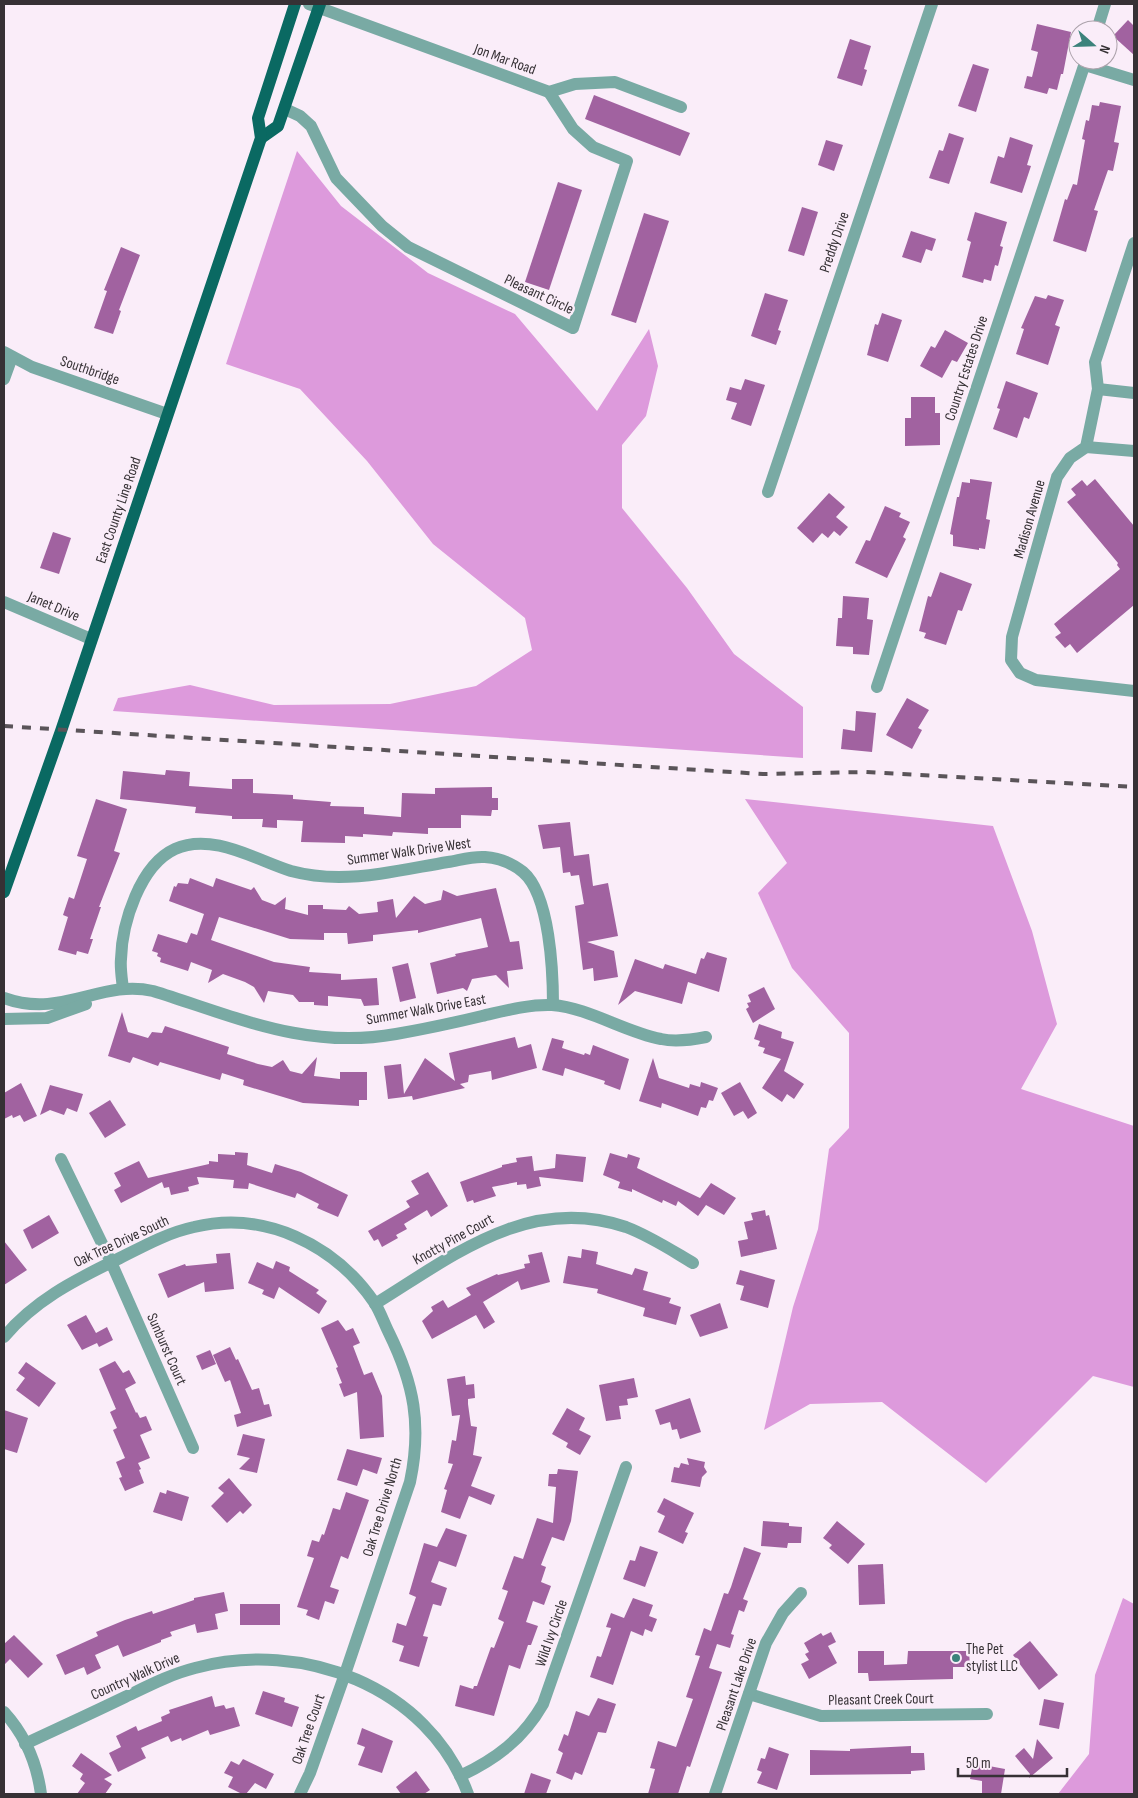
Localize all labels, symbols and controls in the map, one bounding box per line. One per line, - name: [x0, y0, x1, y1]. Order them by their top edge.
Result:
- north arrow: [1068, 20, 1118, 70]
- street label: Jon Mar Road: [470, 39, 538, 79]
- text: N: [1095, 43, 1114, 56]
- street label: Preddy Drive: [815, 209, 854, 275]
- street label: Pleasant Circle: [501, 270, 577, 319]
- street label: Country Estates Drive: [941, 313, 992, 423]
- street label: Southbridge: [58, 351, 122, 389]
- street label: East County Line Road: [91, 455, 146, 566]
- street label: Madison Avenue: [1009, 478, 1050, 561]
- street label: Janet Drive: [24, 587, 83, 626]
- street label: Summer Walk Drive West: [346, 833, 473, 870]
- street label: Summer Walk Drive East: [365, 990, 488, 1029]
- street label: Knotty Pine Court: [410, 1209, 497, 1269]
- street label: Oak Tree Drive South: [70, 1211, 172, 1272]
- street label: Sunburst Court: [142, 1310, 191, 1388]
- street label: Oak Tree Drive North: [358, 1455, 407, 1559]
- street label: Wild Ivy Circle: [531, 1597, 572, 1669]
- street label: Pleasant Lake Drive: [712, 1635, 761, 1733]
- place label: The Pet stylist LLC: [966, 1640, 1018, 1676]
- street label: Country Walk Drive: [88, 1648, 183, 1705]
- marker: The Pet stylist LLC: [950, 1652, 962, 1664]
- street label: Pleasant Creek Court: [828, 1689, 934, 1710]
- street label: Oak Tree Court: [288, 1691, 330, 1767]
- scale bar: [958, 1746, 1067, 1778]
- text: 50 m: [966, 1754, 991, 1773]

